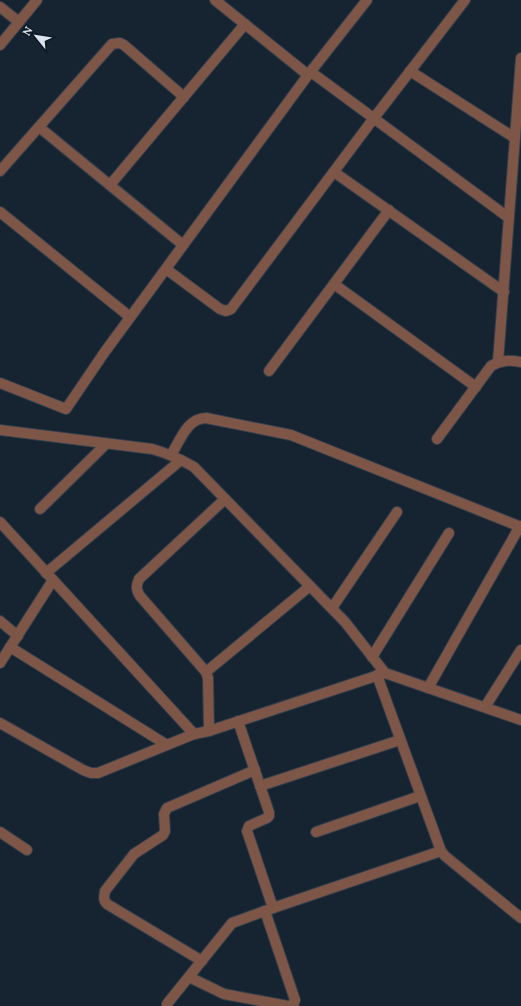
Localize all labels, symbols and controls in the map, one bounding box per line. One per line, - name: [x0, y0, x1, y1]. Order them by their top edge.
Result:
- north arrow: [16, 16, 56, 56]
- text: N: [19, 23, 36, 38]

